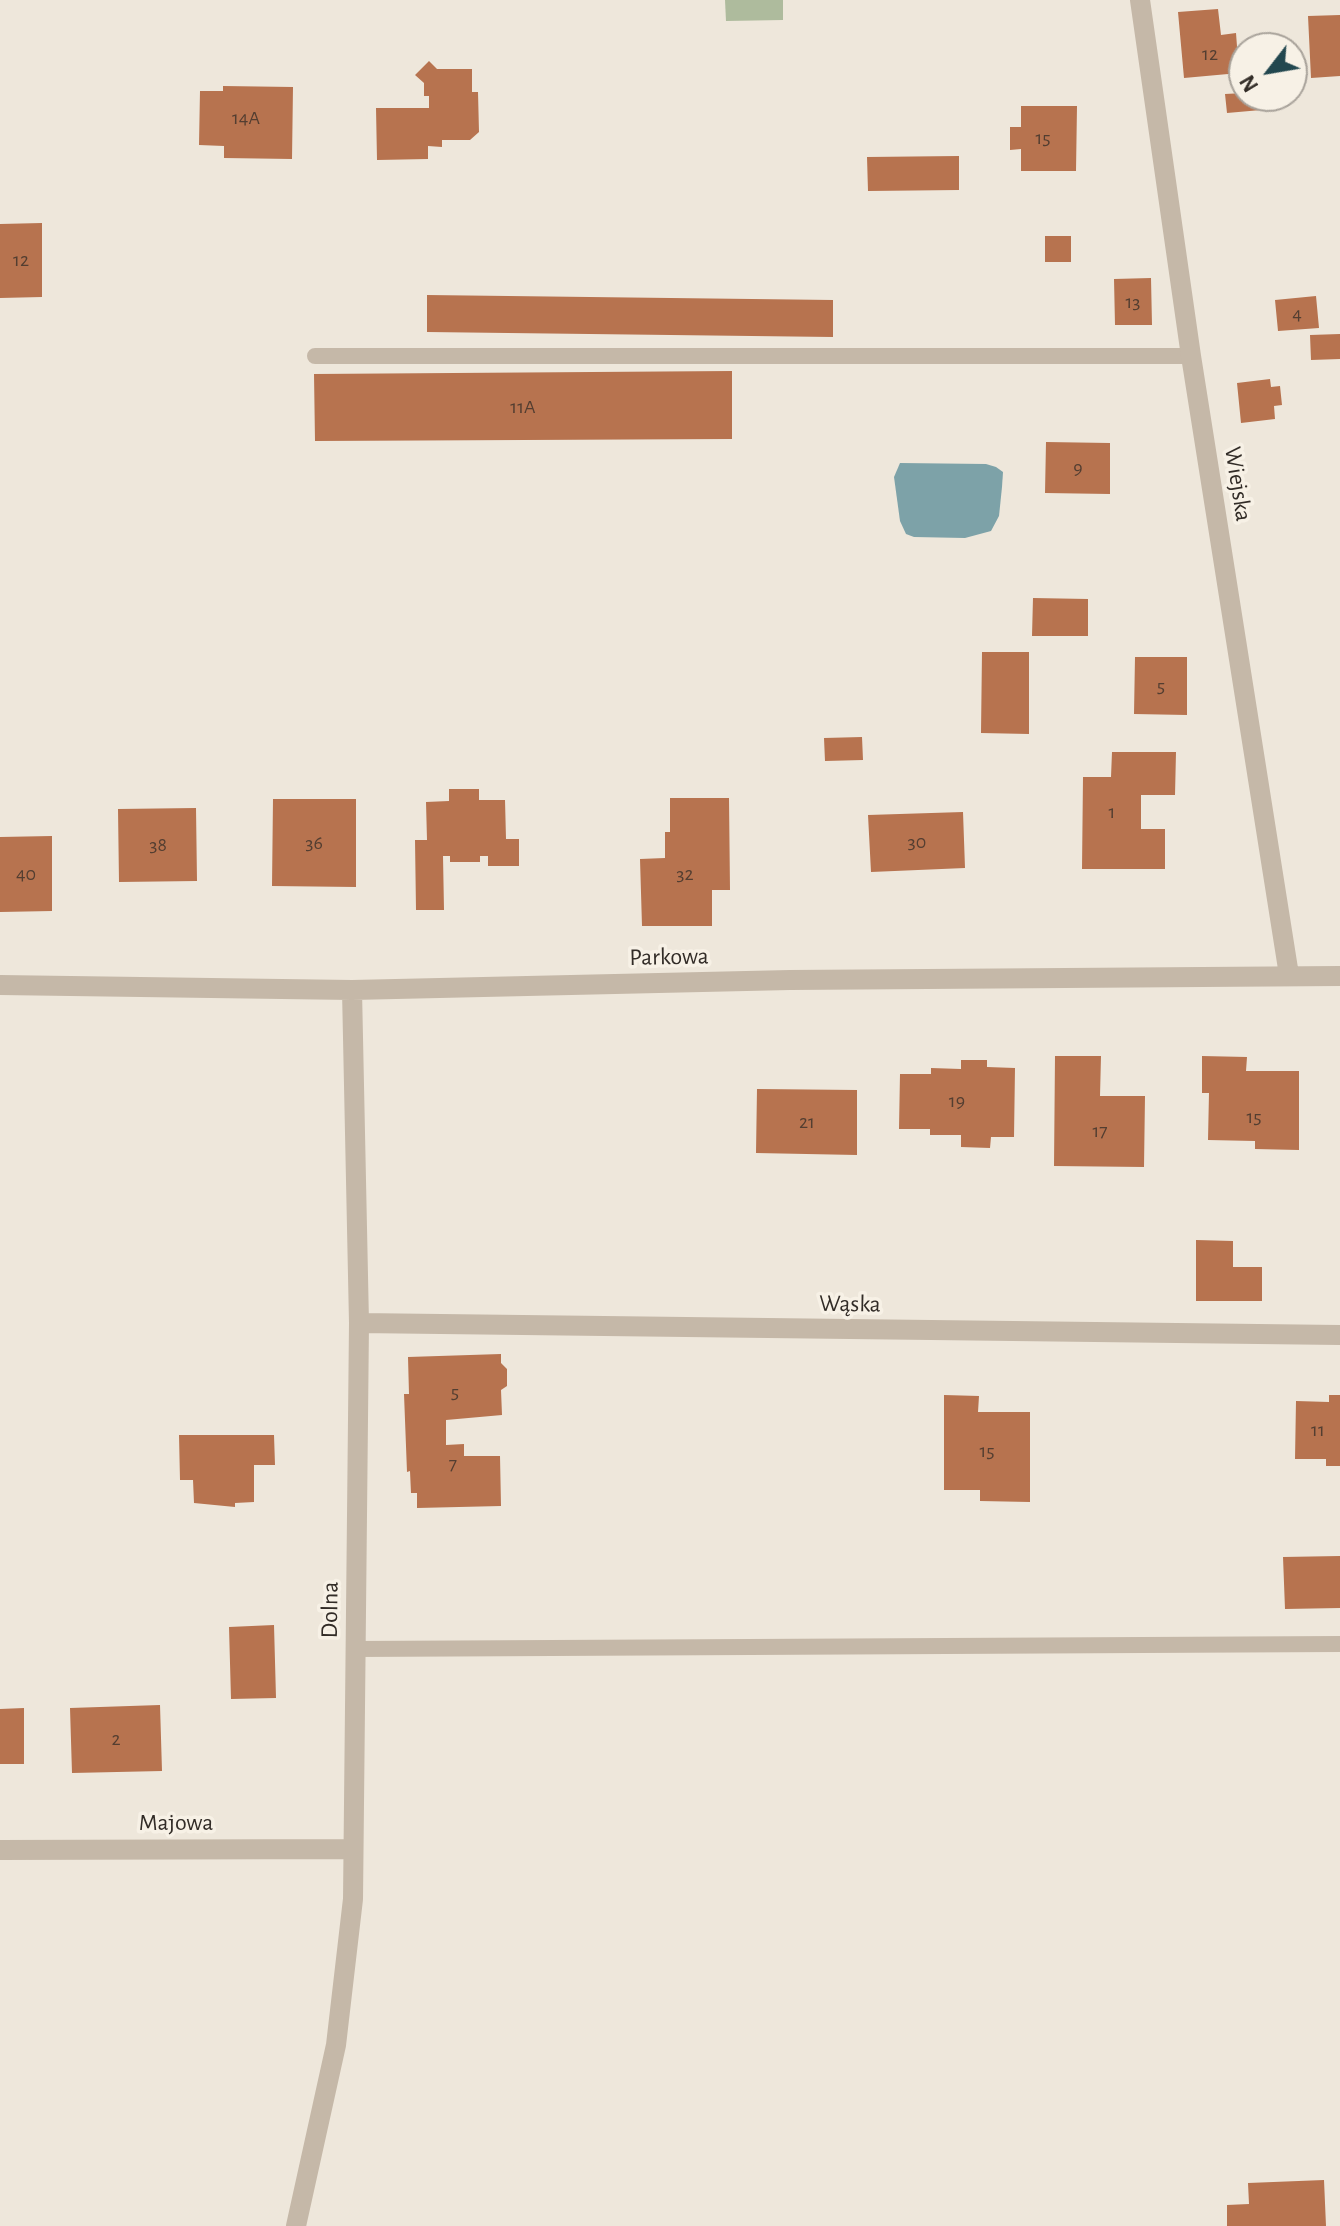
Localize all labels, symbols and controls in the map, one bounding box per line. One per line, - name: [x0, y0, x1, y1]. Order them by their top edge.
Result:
- north arrow: [1228, 32, 1308, 112]
- house number: 12: [1202, 42, 1218, 66]
- text: N: [1236, 71, 1263, 96]
- house number: 14A: [232, 106, 260, 130]
- house number: 15: [1035, 126, 1051, 150]
- house number: 12: [13, 248, 29, 272]
- house number: 13: [1125, 290, 1141, 314]
- house number: 4: [1292, 302, 1302, 326]
- house number: 11A: [510, 395, 536, 419]
- street label: Wiejska: [1218, 445, 1258, 523]
- house number: 9: [1073, 456, 1083, 480]
- house number: 5: [1157, 674, 1165, 698]
- house number: 1: [1109, 800, 1115, 824]
- house number: 30: [908, 830, 926, 854]
- house number: 36: [305, 831, 323, 855]
- house number: 38: [149, 833, 167, 857]
- house number: 40: [16, 862, 36, 886]
- house number: 32: [676, 862, 694, 886]
- street label: Parkowa: [629, 942, 709, 972]
- house number: 19: [949, 1089, 965, 1113]
- house number: 15: [1246, 1105, 1262, 1129]
- house number: 21: [799, 1110, 815, 1134]
- house number: 17: [1092, 1119, 1108, 1143]
- street label: Wąska: [819, 1289, 881, 1319]
- house number: 5: [451, 1380, 459, 1404]
- house number: 11: [1311, 1418, 1325, 1442]
- house number: 15: [979, 1439, 995, 1463]
- house number: 7: [449, 1452, 457, 1476]
- street label: Dolna: [315, 1581, 345, 1639]
- house number: 2: [111, 1727, 121, 1751]
- street label: Majowa: [139, 1809, 213, 1837]

